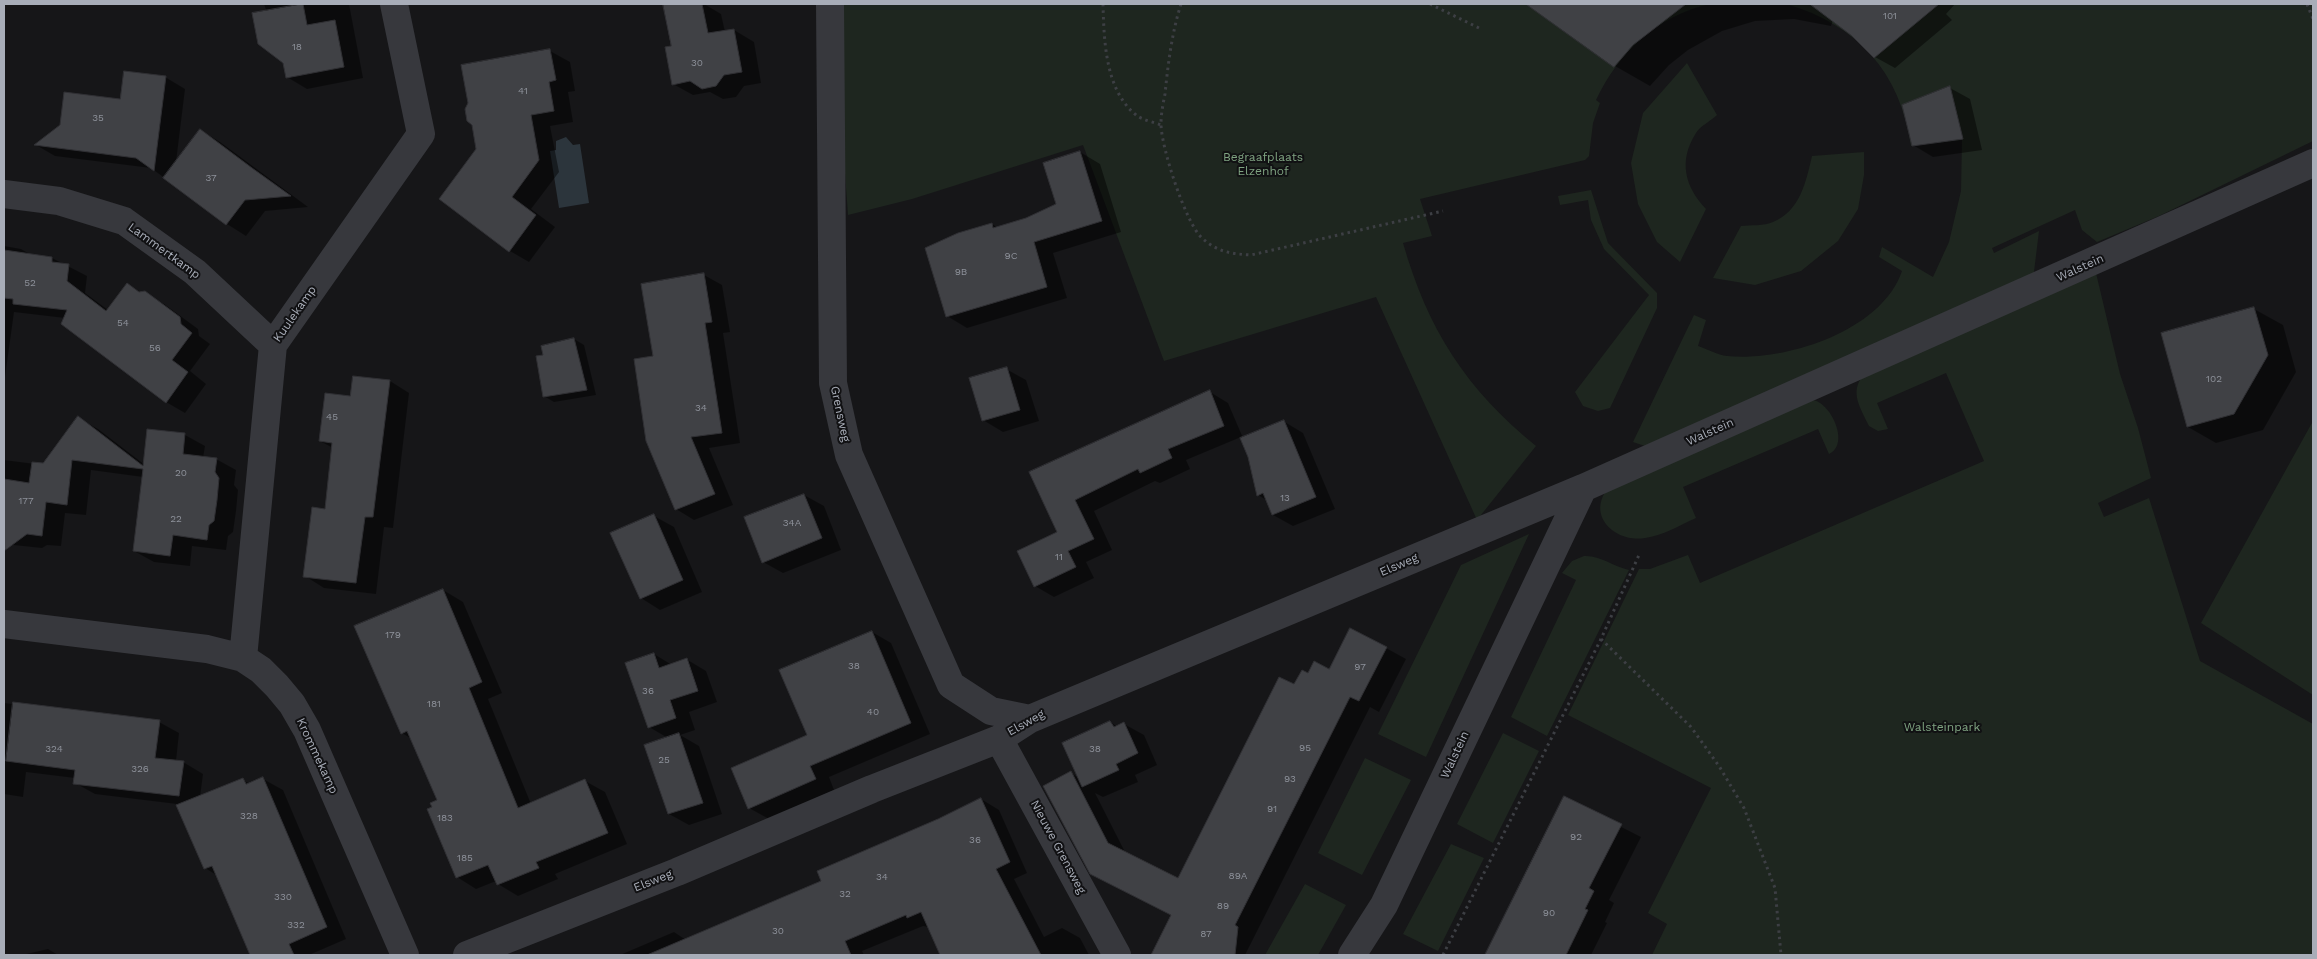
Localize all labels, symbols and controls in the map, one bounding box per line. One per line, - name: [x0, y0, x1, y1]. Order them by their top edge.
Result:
- house number: 101: [1883, 10, 1897, 22]
- house number: 18: [292, 41, 302, 53]
- house number: 30: [691, 57, 703, 69]
- house number: 41: [518, 85, 528, 97]
- house number: 35: [92, 112, 104, 124]
- park label: Begraafplaats Elzenhof: [1223, 150, 1303, 178]
- house number: 37: [205, 172, 217, 184]
- street label: Lammertkamp: [125, 220, 203, 282]
- house number: 9C: [1004, 250, 1018, 262]
- street label: Walstein: [2054, 251, 2106, 285]
- house number: 9B: [955, 266, 967, 278]
- house number: 52: [24, 277, 36, 289]
- street label: Kuulekamp: [270, 283, 320, 345]
- house number: 54: [117, 317, 129, 329]
- house number: 56: [149, 342, 161, 354]
- house number: 102: [2206, 373, 2222, 385]
- street label: Grensweg: [827, 385, 853, 443]
- house number: 34: [695, 402, 707, 414]
- house number: 45: [326, 411, 338, 423]
- street label: Walstein: [1684, 415, 1736, 449]
- house number: 20: [175, 467, 187, 479]
- house number: 13: [1280, 492, 1290, 504]
- house number: 177: [18, 495, 34, 507]
- house number: 22: [170, 513, 182, 525]
- house number: 34A: [783, 517, 801, 529]
- street label: Elsweg: [1378, 550, 1420, 580]
- house number: 11: [1055, 551, 1063, 563]
- house number: 179: [385, 629, 401, 641]
- house number: 38: [848, 660, 860, 672]
- house number: 97: [1354, 661, 1366, 673]
- house number: 36: [642, 685, 654, 697]
- house number: 181: [427, 698, 441, 710]
- house number: 40: [867, 706, 879, 718]
- street label: Elsweg: [1005, 707, 1047, 739]
- street label: Krommekamp: [293, 716, 341, 796]
- park label: Walsteinpark: [1904, 720, 1980, 734]
- street label: Walstein: [1438, 729, 1472, 781]
- house number: 95: [1299, 742, 1311, 754]
- house number: 324: [45, 743, 63, 755]
- house number: 38: [1089, 743, 1101, 755]
- house number: 25: [658, 754, 670, 766]
- house number: 326: [131, 763, 149, 775]
- house number: 93: [1284, 773, 1296, 785]
- street label: Nieuwe Grensweg: [1027, 798, 1089, 896]
- house number: 91: [1267, 803, 1277, 815]
- house number: 328: [240, 810, 258, 822]
- house number: 183: [437, 812, 453, 824]
- house number: 92: [1570, 831, 1582, 843]
- house number: 36: [969, 834, 981, 846]
- house number: 185: [457, 852, 473, 864]
- street label: Elsweg: [632, 867, 674, 895]
- house number: 89A: [1229, 870, 1247, 882]
- house number: 34: [876, 871, 888, 883]
- house number: 32: [839, 888, 851, 900]
- house number: 330: [274, 891, 292, 903]
- house number: 89: [1217, 900, 1229, 912]
- house number: 90: [1543, 907, 1555, 919]
- house number: 332: [287, 919, 305, 931]
- house number: 30: [772, 925, 784, 937]
- house number: 87: [1200, 928, 1212, 940]

